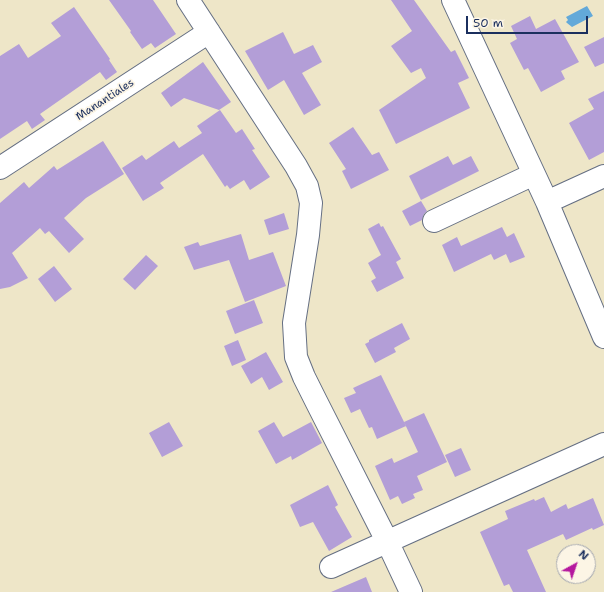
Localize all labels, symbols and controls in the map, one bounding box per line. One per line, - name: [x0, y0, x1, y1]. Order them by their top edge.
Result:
- scale bar: [468, 8, 590, 34]
- text: 50 m: [473, 15, 503, 31]
- street label: Manantiales: [73, 76, 137, 124]
- north arrow: [556, 544, 596, 584]
- text: N: [575, 547, 592, 564]

